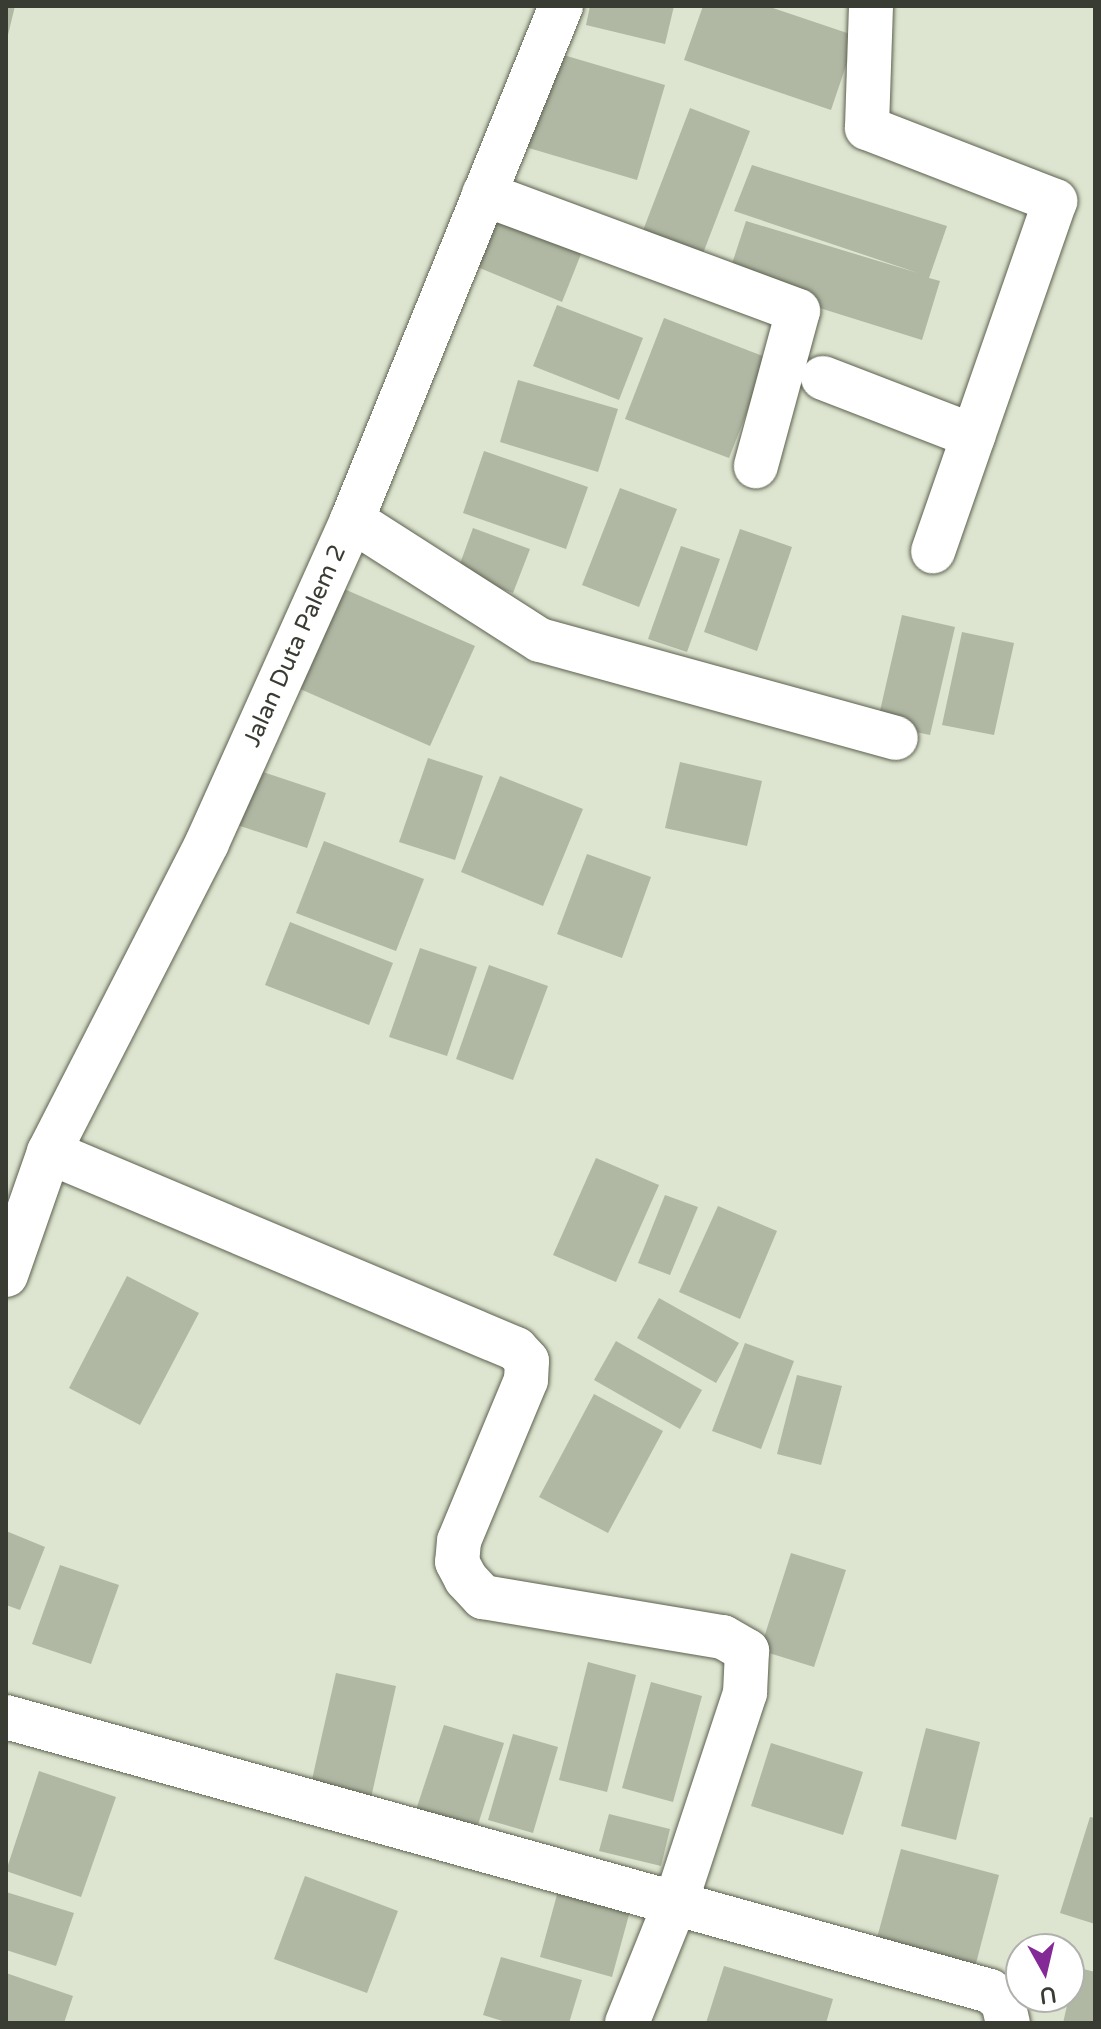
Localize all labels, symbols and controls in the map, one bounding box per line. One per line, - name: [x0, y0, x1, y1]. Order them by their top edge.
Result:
- street label: Jalan Duta Palem 2: [237, 540, 353, 752]
- north arrow: [1005, 1933, 1085, 2013]
- text: U: [1038, 1981, 1058, 2009]

